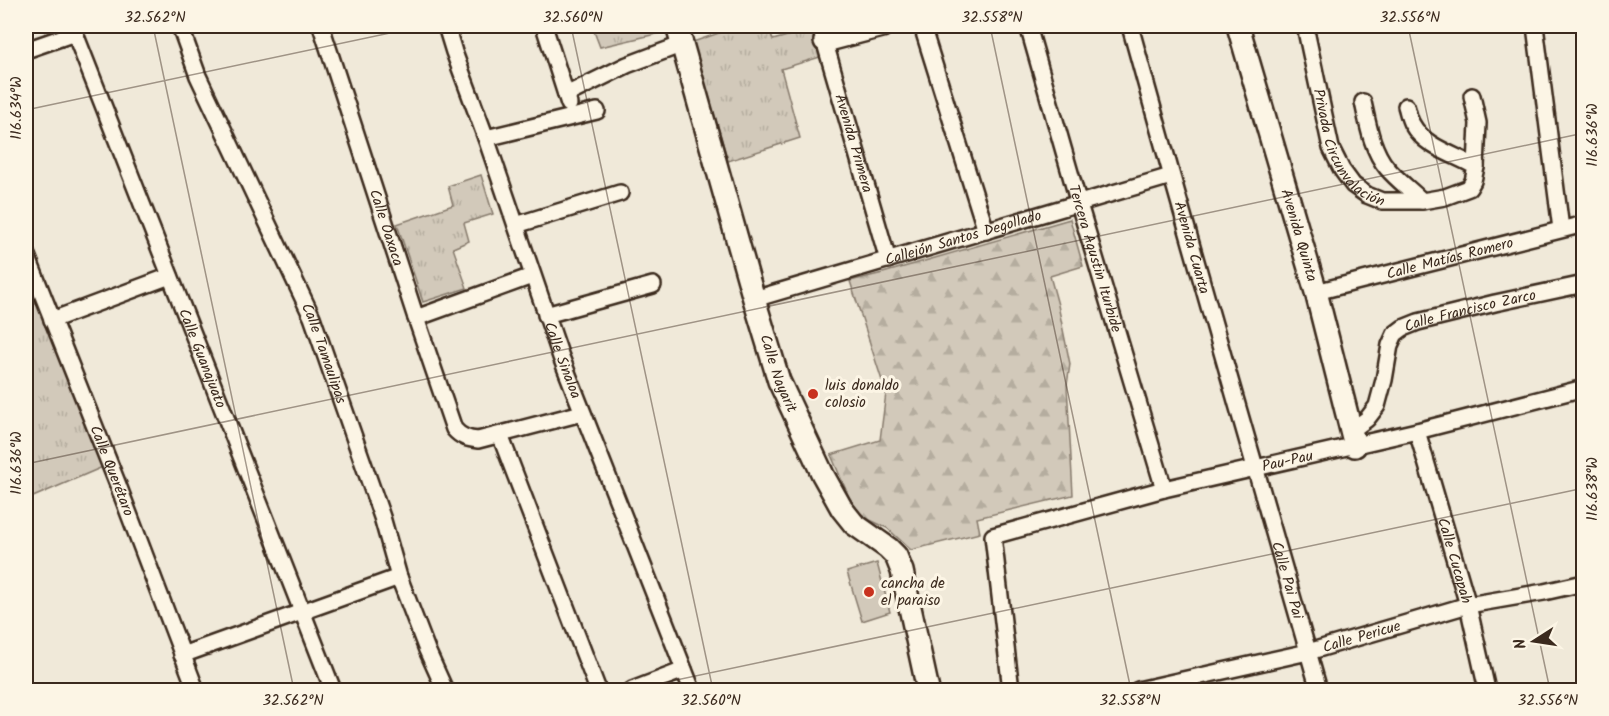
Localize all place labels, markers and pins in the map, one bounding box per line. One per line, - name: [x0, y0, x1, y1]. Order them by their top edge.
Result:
- place label: luis donaldo colosio: [825, 374, 899, 415]
- marker: luis donaldo colosio: [806, 387, 820, 401]
- place label: cancha de el paraiso: [881, 572, 945, 613]
- marker: cancha de el paraiso: [862, 585, 876, 599]

